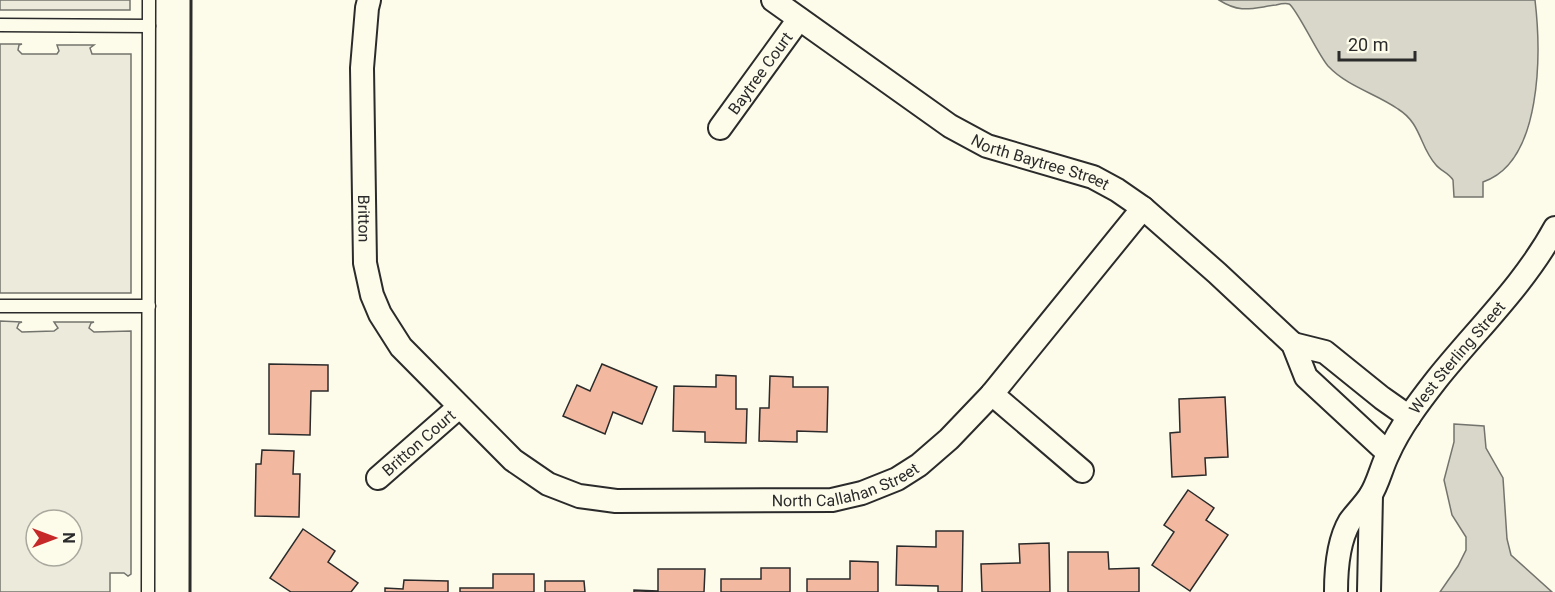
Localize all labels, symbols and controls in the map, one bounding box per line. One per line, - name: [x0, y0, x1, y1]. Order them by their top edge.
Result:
- scale bar: [1339, 24, 1416, 62]
- street label: Baytree Court: [724, 28, 796, 118]
- text: 20 m: [1348, 34, 1388, 55]
- street label: North Baytree Street: [968, 130, 1113, 194]
- street label: Britton: [354, 195, 374, 242]
- street label: West Sterling Street: [1405, 297, 1509, 417]
- street label: Britton Court: [378, 405, 459, 480]
- street label: North Callahan Street: [772, 458, 922, 510]
- north arrow: [24, 508, 84, 568]
- text: N: [59, 532, 78, 544]

